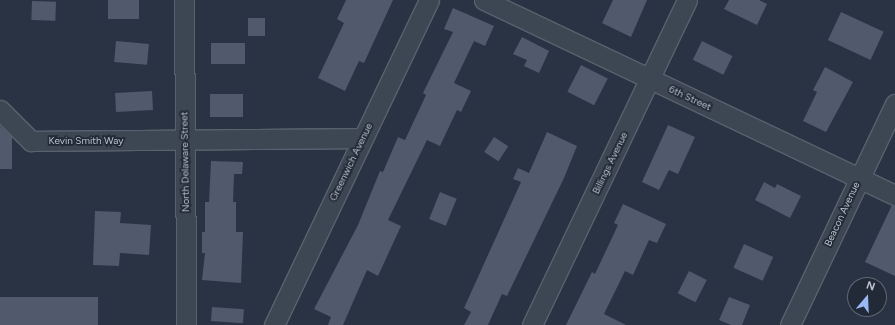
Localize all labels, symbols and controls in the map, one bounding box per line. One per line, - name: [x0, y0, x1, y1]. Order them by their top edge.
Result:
- street label: 6th Street: [667, 83, 713, 113]
- street label: North Delaware Street: [178, 112, 192, 212]
- street label: Greenwich Avenue: [327, 121, 375, 203]
- street label: Billings Avenue: [590, 130, 630, 196]
- street label: Kevin Smith Way: [48, 135, 124, 147]
- street label: Beacon Avenue: [822, 180, 862, 248]
- north arrow: [847, 277, 887, 317]
- text: N: [865, 279, 877, 294]

